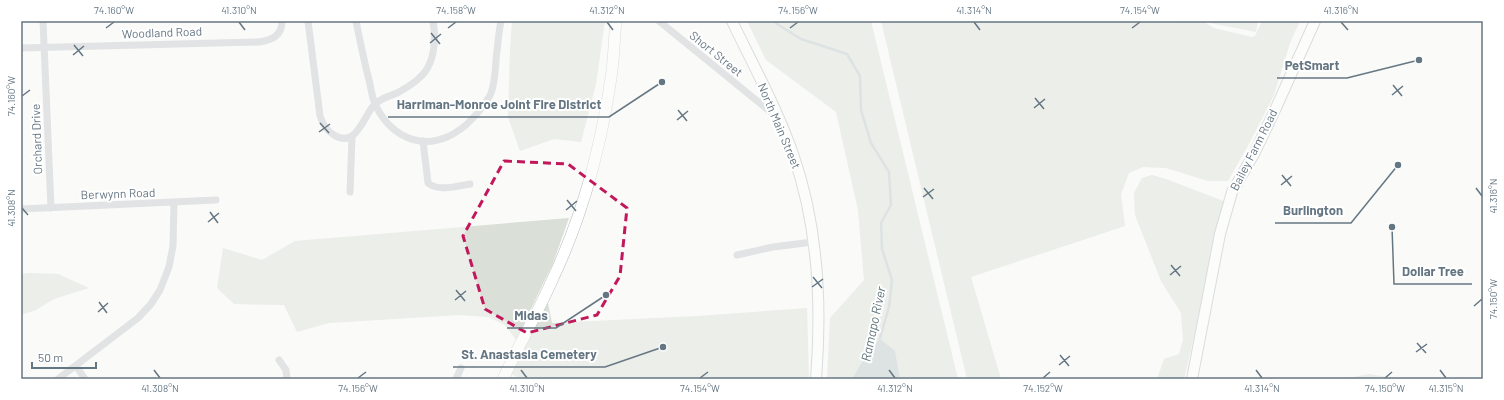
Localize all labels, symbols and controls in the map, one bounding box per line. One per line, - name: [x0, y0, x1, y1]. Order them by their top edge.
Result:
- text: 74.160°W: [94, 4, 134, 16]
- text: 41.310°N: [221, 4, 257, 16]
- text: 74.158°W: [436, 4, 476, 16]
- text: 41.312°N: [589, 4, 625, 16]
- text: 74.156°W: [778, 4, 818, 16]
- text: 41.314°N: [956, 4, 992, 16]
- text: 74.154°W: [1120, 4, 1160, 16]
- text: 41.316°N: [1323, 4, 1359, 16]
- street label: Woodland Road: [122, 24, 202, 40]
- street label: Short Street: [687, 28, 746, 79]
- callout: PetSmart: [1277, 53, 1347, 78]
- text: PetSmart: [1285, 57, 1339, 73]
- text: 74.160°W: [5, 76, 17, 116]
- street label: North Main Street: [756, 81, 804, 171]
- callout: Harriman-Monroe Joint Fire District: [388, 92, 609, 117]
- text: Harriman-Monroe Joint Fire District: [397, 96, 601, 112]
- street label: Orchard Drive: [28, 104, 44, 175]
- street label: Bailey Farm Road: [1227, 107, 1280, 193]
- text: 41.316°N: [1487, 178, 1499, 214]
- street label: Berwynn Road: [80, 185, 156, 201]
- text: 41.308°N: [5, 189, 17, 227]
- callout: Burlington: [1275, 198, 1351, 223]
- text: Burlington: [1283, 202, 1343, 218]
- callout: Dollar Tree: [1394, 259, 1472, 284]
- text: Dollar Tree: [1402, 263, 1464, 279]
- text: 74.150°W: [1487, 279, 1499, 319]
- water label: Ramapo River: [857, 285, 889, 363]
- callout: Midas: [507, 303, 556, 328]
- text: Midas: [514, 307, 548, 323]
- callout: St. Anastasia Cemetery: [453, 342, 605, 367]
- scale bar: [32, 344, 96, 370]
- text: St. Anastasia Cemetery: [461, 346, 597, 362]
- text: 50 m: [38, 350, 63, 364]
- text: 41.308°N: [141, 382, 179, 394]
- text: 74.156°W: [338, 382, 378, 394]
- text: 41.310°N: [509, 382, 545, 394]
- text: 74.154°W: [680, 382, 720, 394]
- text: 41.312°N: [877, 382, 913, 394]
- text: 74.152°W: [1023, 382, 1063, 394]
- text: 41.314°N: [1244, 382, 1280, 394]
- text: 74.150°W: [1365, 382, 1405, 394]
- text: 41.315°N: [1428, 382, 1464, 394]

